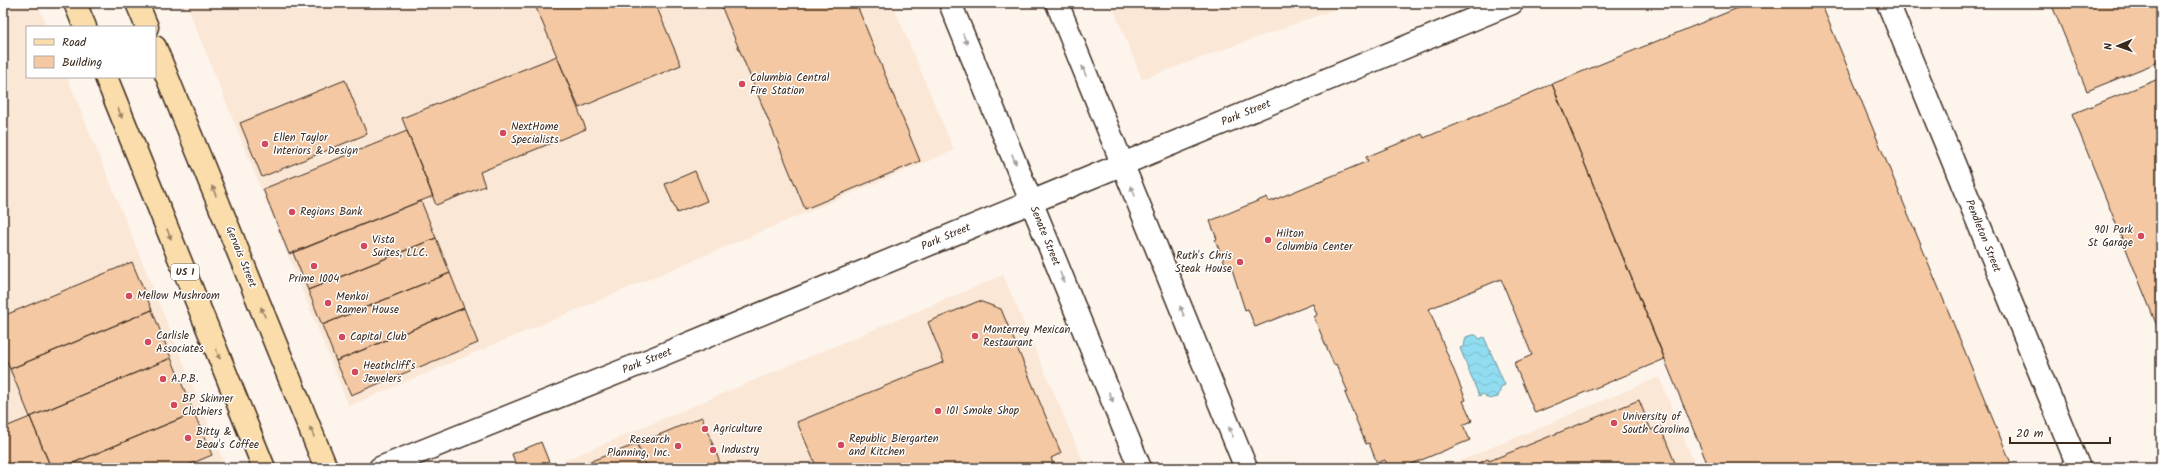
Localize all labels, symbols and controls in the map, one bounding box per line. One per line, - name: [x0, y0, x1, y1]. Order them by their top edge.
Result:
- legend: [26, 26, 156, 78]
- north arrow: [2098, 26, 2138, 66]
- text: Road: [62, 33, 87, 52]
- one-way arrow: [962, 34, 968, 45]
- text: N: [2100, 42, 2118, 50]
- text: Building: [62, 53, 102, 72]
- one-way arrow: [1081, 65, 1087, 76]
- place label: Columbia Central Fire Station: [750, 69, 830, 100]
- marker: Columbia Central Fire Station: [737, 79, 747, 89]
- street label: Park Street: [1218, 95, 1274, 131]
- one-way arrow: [118, 108, 124, 120]
- place label: NextHome Specialists: [511, 118, 559, 149]
- marker: NextHome Specialists: [498, 128, 508, 138]
- place label: Ellen Taylor Interiors & Design: [273, 129, 358, 160]
- marker: Ellen Taylor Interiors & Design: [260, 139, 270, 149]
- one-way arrow: [1011, 154, 1017, 165]
- one-way arrow: [210, 185, 216, 197]
- one-way arrow: [1130, 185, 1136, 197]
- street label: Pendleton Street: [1960, 197, 2006, 276]
- place label: Regions Bank: [300, 203, 363, 221]
- street label: Senate Street: [1025, 203, 1065, 269]
- marker: Regions Bank: [287, 207, 297, 217]
- street label: Park Street: [918, 218, 974, 255]
- place label: 901 Park St Garage: [2088, 221, 2134, 252]
- street label: Gervais Street: [221, 224, 262, 291]
- place label: Hilton Columbia Center: [1276, 225, 1354, 256]
- one-way arrow: [167, 228, 173, 240]
- place label: Vista Suites, LLC.: [372, 231, 428, 262]
- marker: 901 Park St Garage: [2136, 231, 2146, 241]
- marker: Hilton Columbia Center: [1263, 235, 1273, 245]
- marker: Vista Suites, LLC.: [359, 241, 369, 251]
- place label: Ruth's Chris Steak House: [1175, 247, 1232, 278]
- marker: Ruth's Chris Steak House: [1235, 257, 1245, 267]
- marker: Prime 1004: [309, 261, 319, 271]
- road number: US 1: [171, 264, 199, 280]
- place label: Prime 1004: [289, 270, 339, 288]
- one-way arrow: [1059, 271, 1065, 282]
- place label: Mellow Mushroom: [137, 287, 220, 305]
- place label: Menkoi Ramen House: [336, 288, 399, 319]
- marker: Mellow Mushroom: [124, 291, 134, 301]
- marker: Menkoi Ramen House: [323, 298, 333, 308]
- one-way arrow: [259, 305, 265, 317]
- one-way arrow: [1179, 305, 1185, 317]
- place label: Monterrey Mexican Restaurant: [983, 321, 1071, 352]
- place label: Carlisle Associates: [156, 327, 204, 358]
- place label: Capital Club: [350, 328, 407, 346]
- marker: Monterrey Mexican Restaurant: [970, 331, 980, 341]
- marker: Capital Club: [337, 332, 347, 342]
- marker: Carlisle Associates: [143, 337, 153, 347]
- street label: Park Street: [619, 343, 675, 379]
- one-way arrow: [215, 349, 221, 361]
- place label: Heathcliff's Jewelers: [363, 357, 416, 388]
- marker: Heathcliff's Jewelers: [350, 367, 360, 377]
- place label: A.P.B.: [171, 370, 199, 388]
- marker: A.P.B.: [158, 374, 168, 384]
- place label: BP Skinner Clothiers: [182, 390, 235, 421]
- one-way arrow: [1109, 391, 1115, 403]
- marker: BP Skinner Clothiers: [169, 400, 179, 410]
- place label: 101 Smoke Shop: [946, 402, 1020, 420]
- marker: 101 Smoke Shop: [933, 406, 943, 416]
- place label: University of South Carolina: [1622, 408, 1689, 439]
- marker: University of South Carolina: [1609, 418, 1619, 428]
- scale bar: [2010, 419, 2110, 445]
- place label: Agriculture: [713, 420, 762, 438]
- place label: Bitty & Beau's Coffee: [196, 423, 259, 454]
- marker: Agriculture: [700, 424, 710, 434]
- text: 20 m: [2016, 424, 2044, 443]
- one-way arrow: [308, 425, 314, 437]
- one-way arrow: [1228, 425, 1234, 437]
- place label: Republic Biergarten and Kitchen: [849, 430, 939, 461]
- place label: Research Planning, Inc.: [607, 431, 670, 462]
- marker: Bitty & Beau's Coffee: [183, 433, 193, 443]
- marker: Republic Biergarten and Kitchen: [836, 440, 846, 450]
- marker: Research Planning, Inc.: [673, 441, 683, 451]
- place label: Industry: [721, 441, 760, 459]
- marker: Industry: [708, 445, 718, 455]

